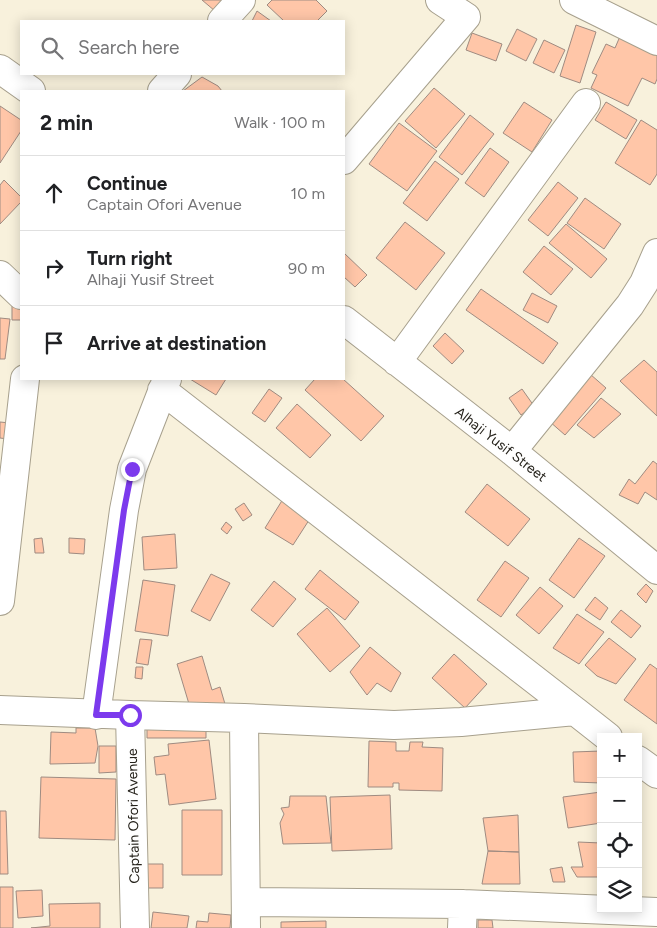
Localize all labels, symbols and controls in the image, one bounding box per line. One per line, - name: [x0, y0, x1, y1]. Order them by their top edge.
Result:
- search box: [20, 20, 345, 75]
- icon: search: [38, 34, 66, 62]
- text: Search here: [78, 36, 180, 59]
- text: 2 min: [40, 110, 93, 135]
- text: Walk · 100 m: [234, 113, 325, 132]
- text: Continue: [87, 172, 167, 195]
- icon: ahead: [40, 179, 68, 207]
- text: 10 m: [291, 184, 325, 203]
- text: Captain Ofori Avenue: [87, 195, 242, 214]
- text: Turn right: [87, 247, 173, 270]
- icon: right: [40, 254, 68, 282]
- text: 90 m: [288, 259, 325, 278]
- text: Alhaji Yusif Street: [87, 270, 214, 289]
- icon: arrive: [40, 329, 68, 357]
- text: Arrive at destination: [87, 332, 266, 355]
- street label: Alhaji Yusif Street: [452, 403, 550, 485]
- route end: [121, 458, 144, 481]
- route start: [119, 704, 142, 727]
- map controls: [597, 733, 642, 913]
- button: +: [597, 733, 642, 778]
- street label: Captain Ofori Avenue: [124, 748, 143, 884]
- button: −: [597, 778, 642, 823]
- button: locate: [597, 823, 642, 868]
- button: layers: [597, 868, 642, 913]

